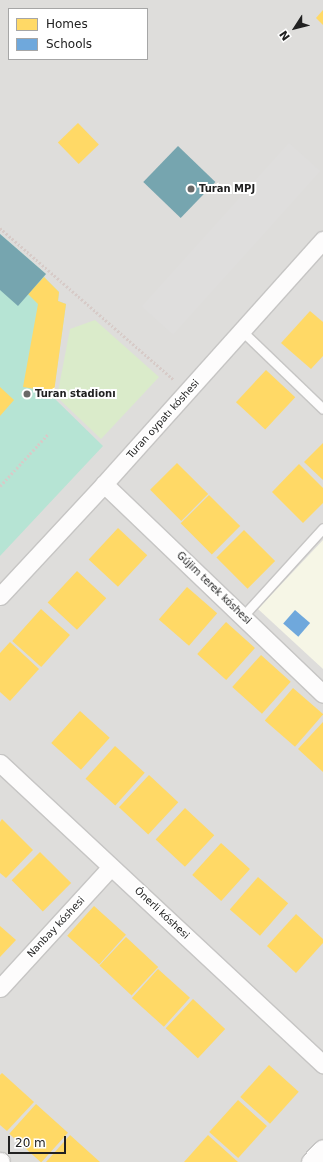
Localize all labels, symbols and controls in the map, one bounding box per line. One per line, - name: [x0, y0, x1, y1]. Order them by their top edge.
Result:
- legend: [8, 8, 148, 60]
- north arrow: [275, 8, 315, 48]
- text: Homes: [46, 17, 88, 31]
- text: N: [277, 28, 293, 43]
- text: Schools: [46, 37, 92, 51]
- place label: Turan MPJ: [199, 183, 255, 195]
- marker: Turan MPJ: [186, 184, 196, 194]
- street label: Turan oypatı kóshesi: [124, 377, 202, 461]
- place label: Turan stadionı: [35, 388, 116, 400]
- marker: Turan stadionı: [22, 389, 32, 399]
- street label: Gújim terek kóshesi: [174, 549, 254, 627]
- street label: Ónerli kóshesi: [132, 885, 192, 941]
- street label: Nanbay kóshesi: [25, 894, 87, 960]
- scale bar: [10, 1128, 68, 1154]
- text: 20 m: [15, 1136, 46, 1150]

